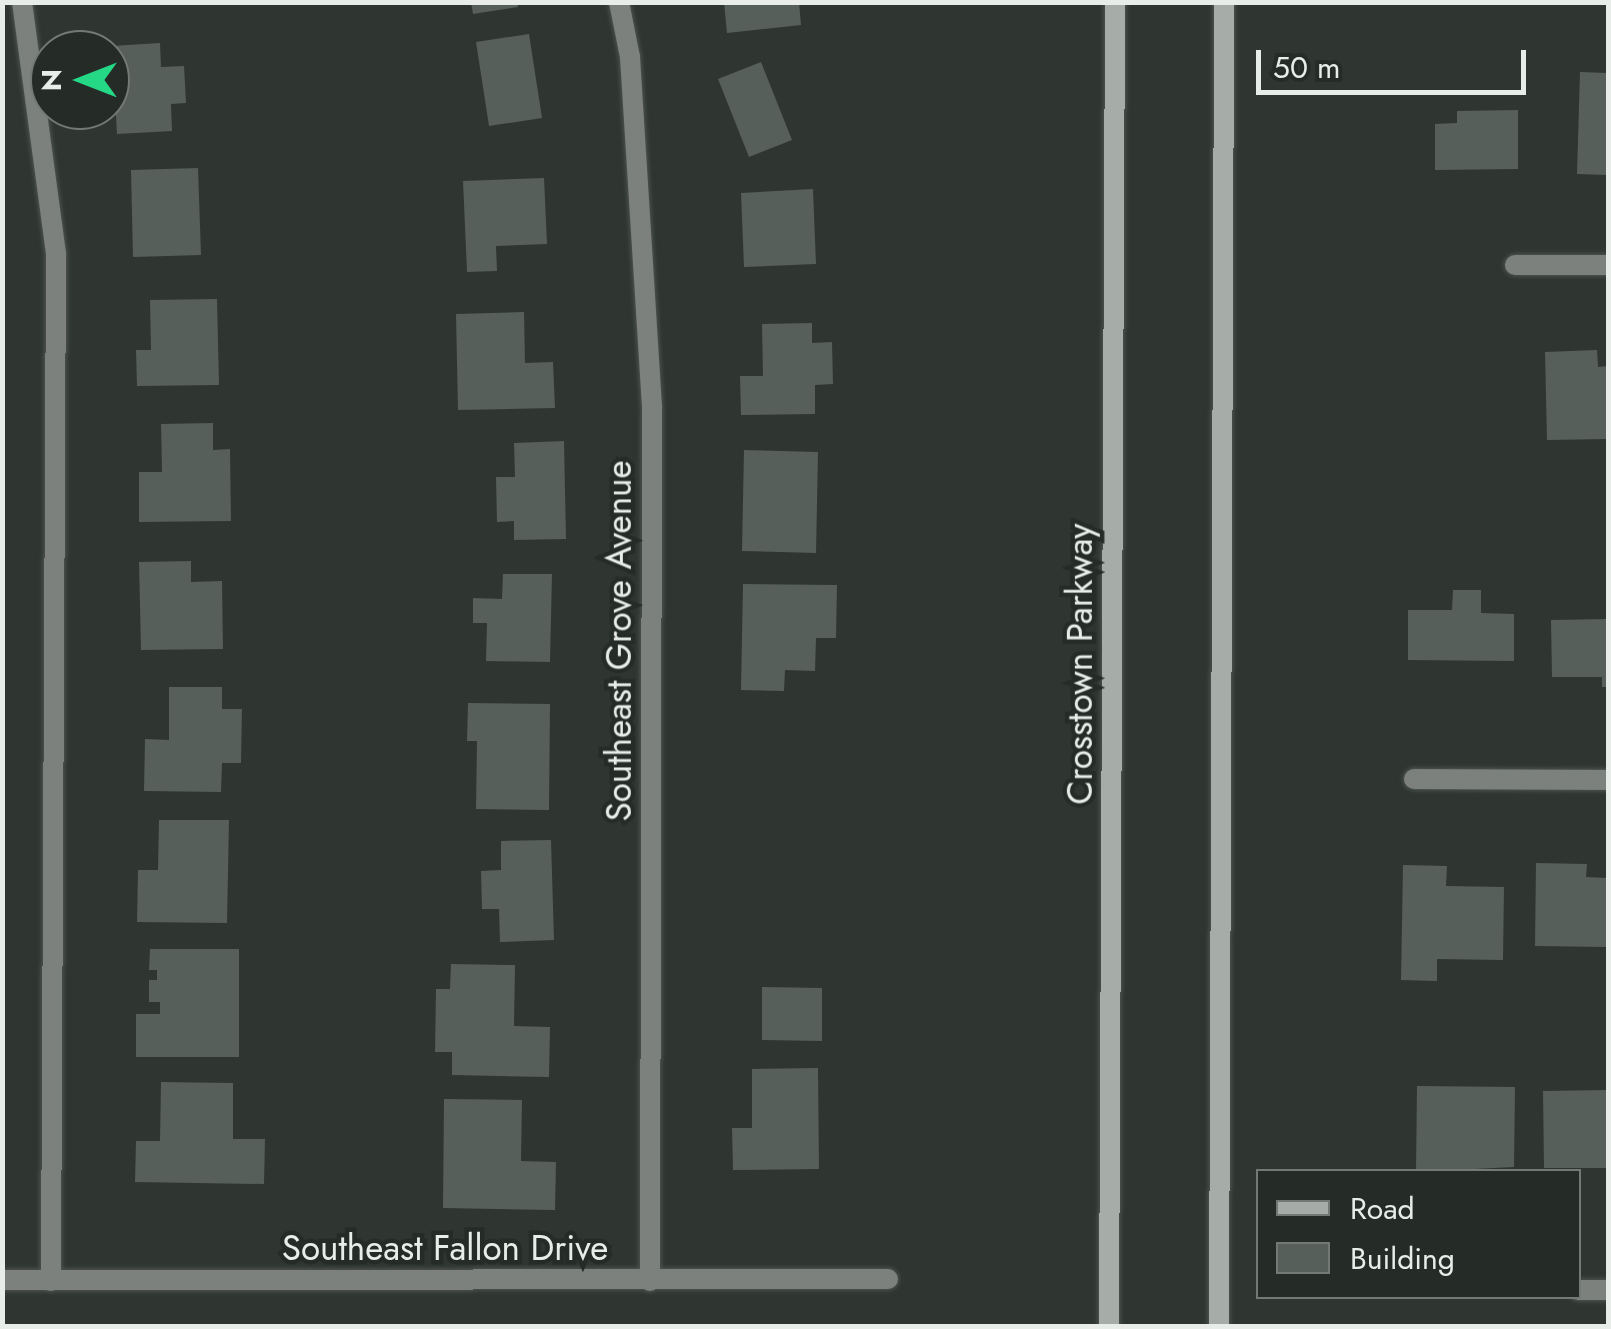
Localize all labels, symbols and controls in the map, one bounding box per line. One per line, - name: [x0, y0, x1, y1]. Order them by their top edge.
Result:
- north arrow: [30, 30, 130, 130]
- scale bar: [1261, 30, 1531, 92]
- text: 50 m: [1273, 46, 1340, 89]
- text: N: [31, 69, 72, 91]
- street label: Southeast Grove Avenue: [598, 461, 640, 821]
- street label: Crosstown Parkway: [1059, 523, 1101, 805]
- legend: [1256, 1169, 1581, 1299]
- text: Road: [1350, 1187, 1415, 1230]
- street label: Southeast Fallon Drive: [282, 1227, 608, 1269]
- text: Building: [1350, 1237, 1455, 1280]

